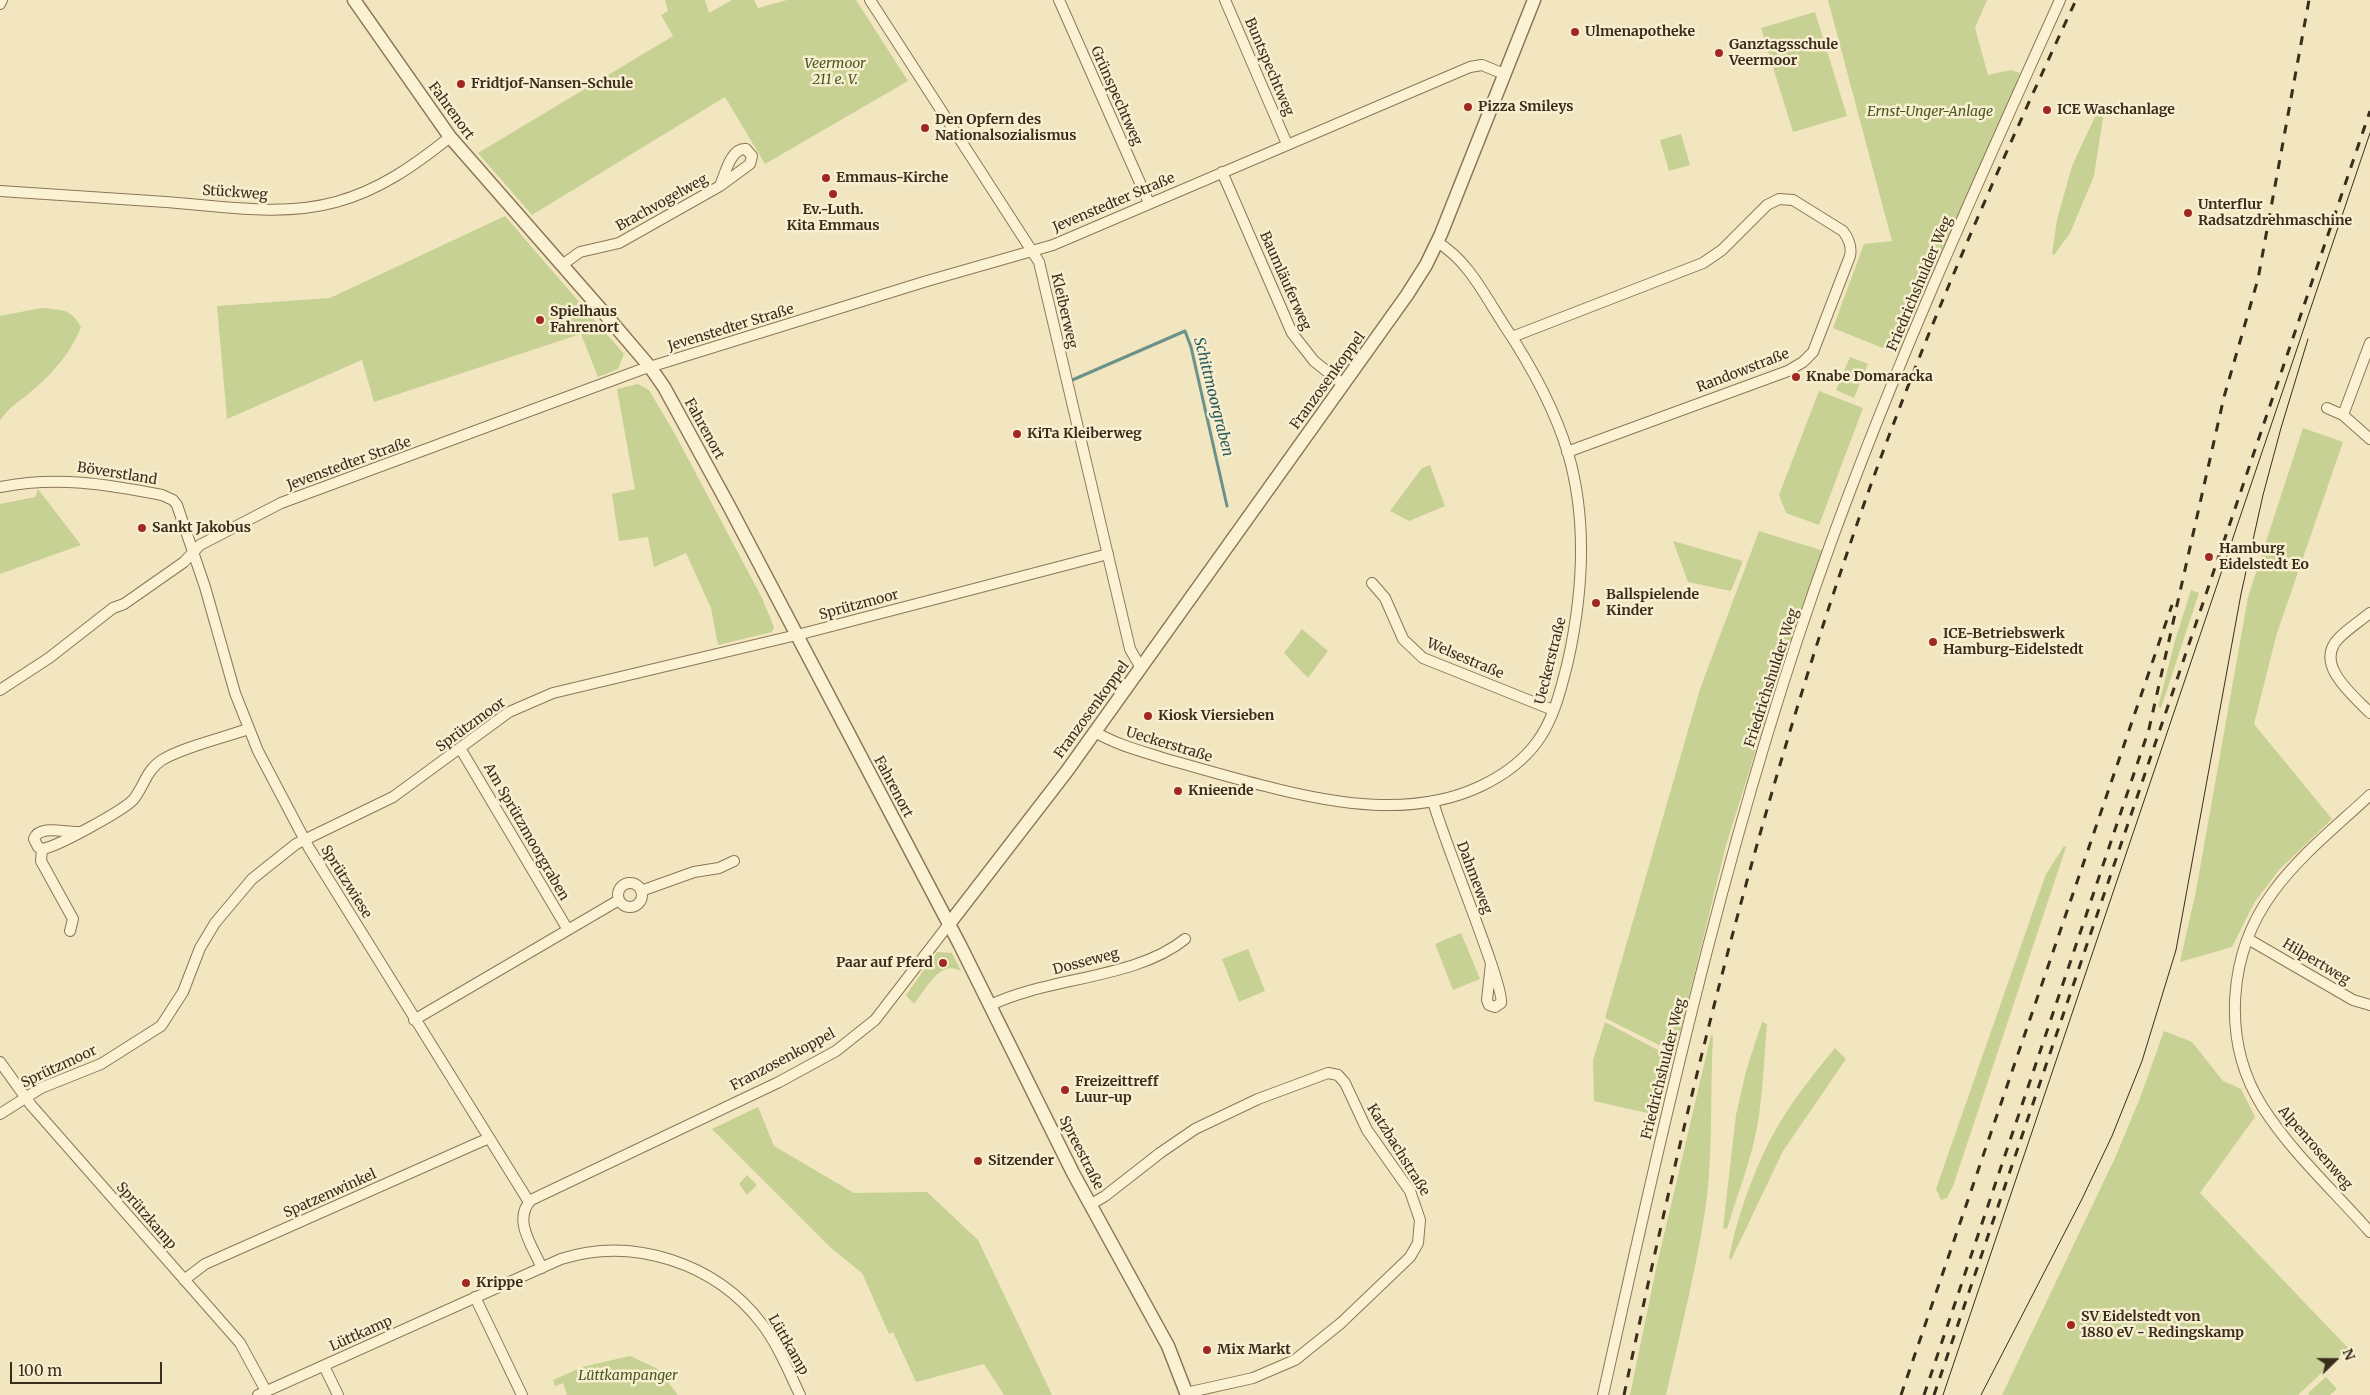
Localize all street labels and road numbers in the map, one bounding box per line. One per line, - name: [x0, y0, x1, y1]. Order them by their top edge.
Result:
- street label: Buntspechtweg: [1241, 15, 1297, 119]
- street label: Grünspechtweg: [1087, 44, 1145, 148]
- street label: Fahrenort: [424, 79, 478, 143]
- street label: Jevenstedter Straße: [1051, 170, 1177, 236]
- street label: Brachvogelweg: [613, 171, 711, 235]
- street label: Stückweg: [202, 182, 268, 204]
- street label: Friedrichshulder Weg: [1884, 214, 1956, 354]
- street label: Baumläuferweg: [1256, 229, 1314, 333]
- street label: Kleiberweg: [1047, 272, 1081, 350]
- street label: Jevenstedter Straße: [666, 301, 796, 355]
- street label: Franzosenkoppel: [1287, 329, 1369, 433]
- street label: Randowstraße: [1694, 346, 1792, 396]
- street label: Fahrenort: [680, 396, 728, 462]
- street label: Jevenstedter Straße: [285, 434, 413, 494]
- street label: Böverstland: [76, 459, 158, 489]
- street label: Sprützmoor: [817, 586, 901, 624]
- street label: Friedrichshulder Weg: [1742, 606, 1802, 750]
- street label: Ueckerstraße: [1532, 616, 1570, 706]
- street label: Welsestraße: [1424, 635, 1506, 683]
- street label: Franzosenkoppel: [1051, 658, 1133, 762]
- street label: Sprützmoor: [433, 694, 509, 756]
- street label: Ueckerstraße: [1124, 724, 1214, 766]
- street label: Fahrenort: [870, 753, 916, 821]
- street label: Am Sprützmoorgraben: [480, 760, 572, 904]
- street label: Dahmeweg: [1453, 839, 1495, 917]
- street label: Sprützwiese: [317, 842, 375, 922]
- street label: Hilpertweg: [2279, 935, 2353, 989]
- street label: Dosseweg: [1051, 945, 1121, 979]
- street label: Friedrichshulder Weg: [1638, 997, 1690, 1141]
- street label: Franzosenkoppel: [728, 1025, 838, 1095]
- street label: Sprützmoor: [18, 1042, 100, 1092]
- street label: Katzbachstraße: [1363, 1101, 1433, 1199]
- street label: Alpenrosenweg: [2274, 1103, 2356, 1193]
- street label: Spreestraße: [1055, 1113, 1107, 1193]
- street label: Spatzenwinkel: [281, 1166, 379, 1222]
- street label: Sprützkamp: [112, 1179, 180, 1253]
- street label: Lüttkamp: [764, 1312, 812, 1378]
- street label: Lüttkamp: [327, 1313, 395, 1355]

